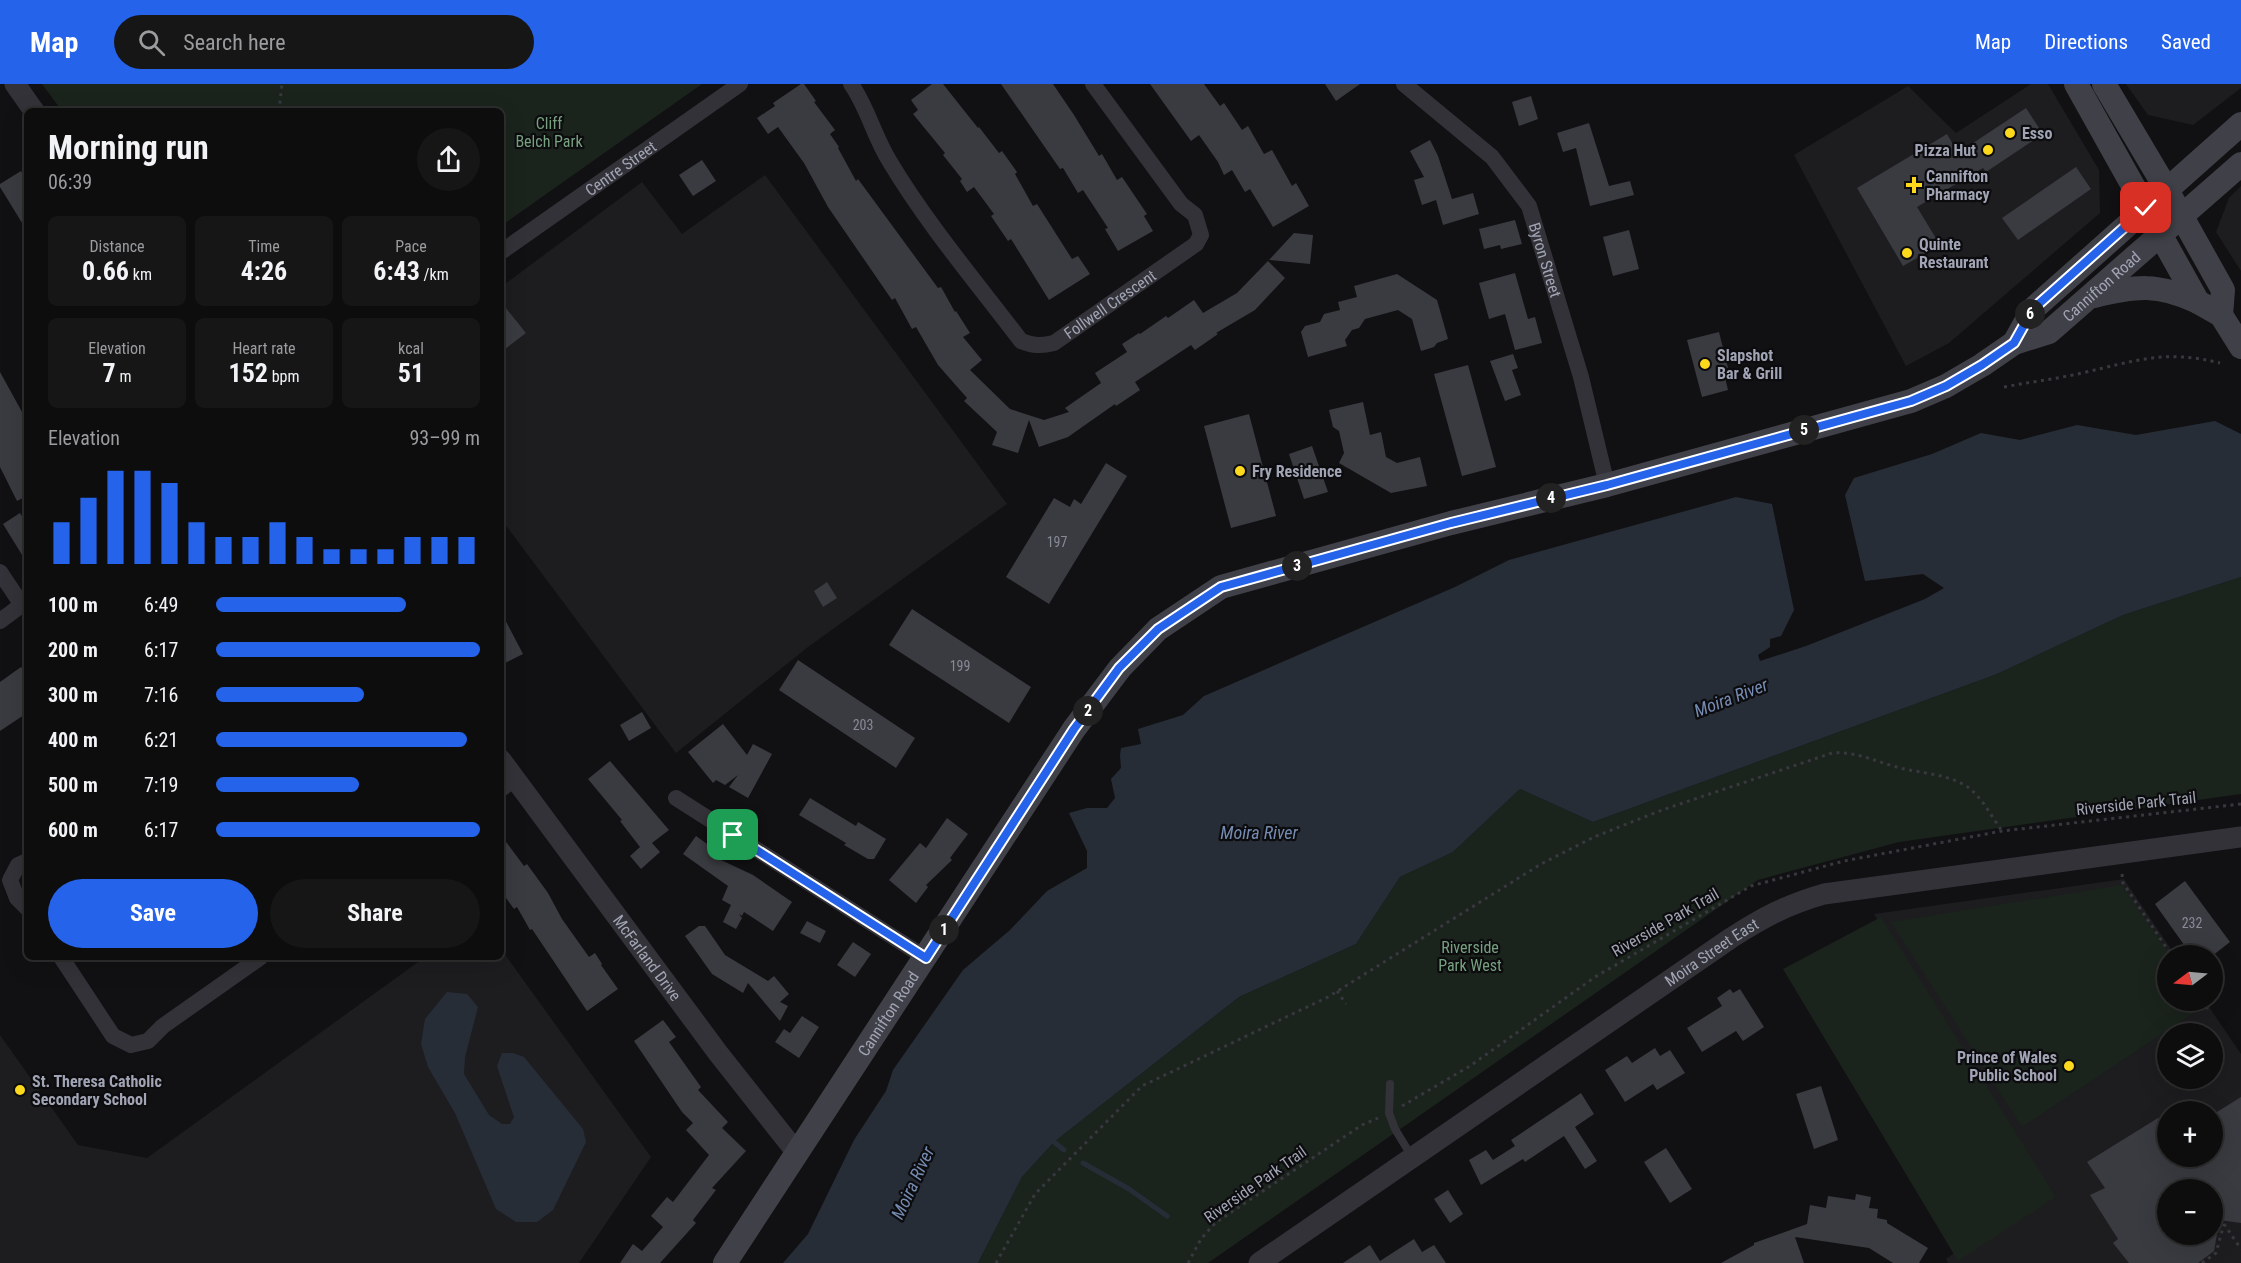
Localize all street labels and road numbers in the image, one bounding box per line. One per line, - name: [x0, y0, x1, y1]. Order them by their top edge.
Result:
- street label: Centre Street: [582, 137, 660, 200]
- street label: Byron Street: [1525, 220, 1565, 300]
- street label: Cannifton Road: [2059, 247, 2144, 326]
- street label: Follwell Crescent: [1060, 266, 1160, 343]
- street label: Riverside Park Trail: [2075, 788, 2197, 819]
- street label: Riverside Park Trail: [1608, 884, 1722, 961]
- street label: McFarland Drive: [609, 911, 685, 1005]
- street label: Moira Street East: [1661, 914, 1762, 991]
- street label: Cannifton Road: [854, 968, 923, 1060]
- street label: Riverside Park Trail: [1200, 1142, 1310, 1227]

